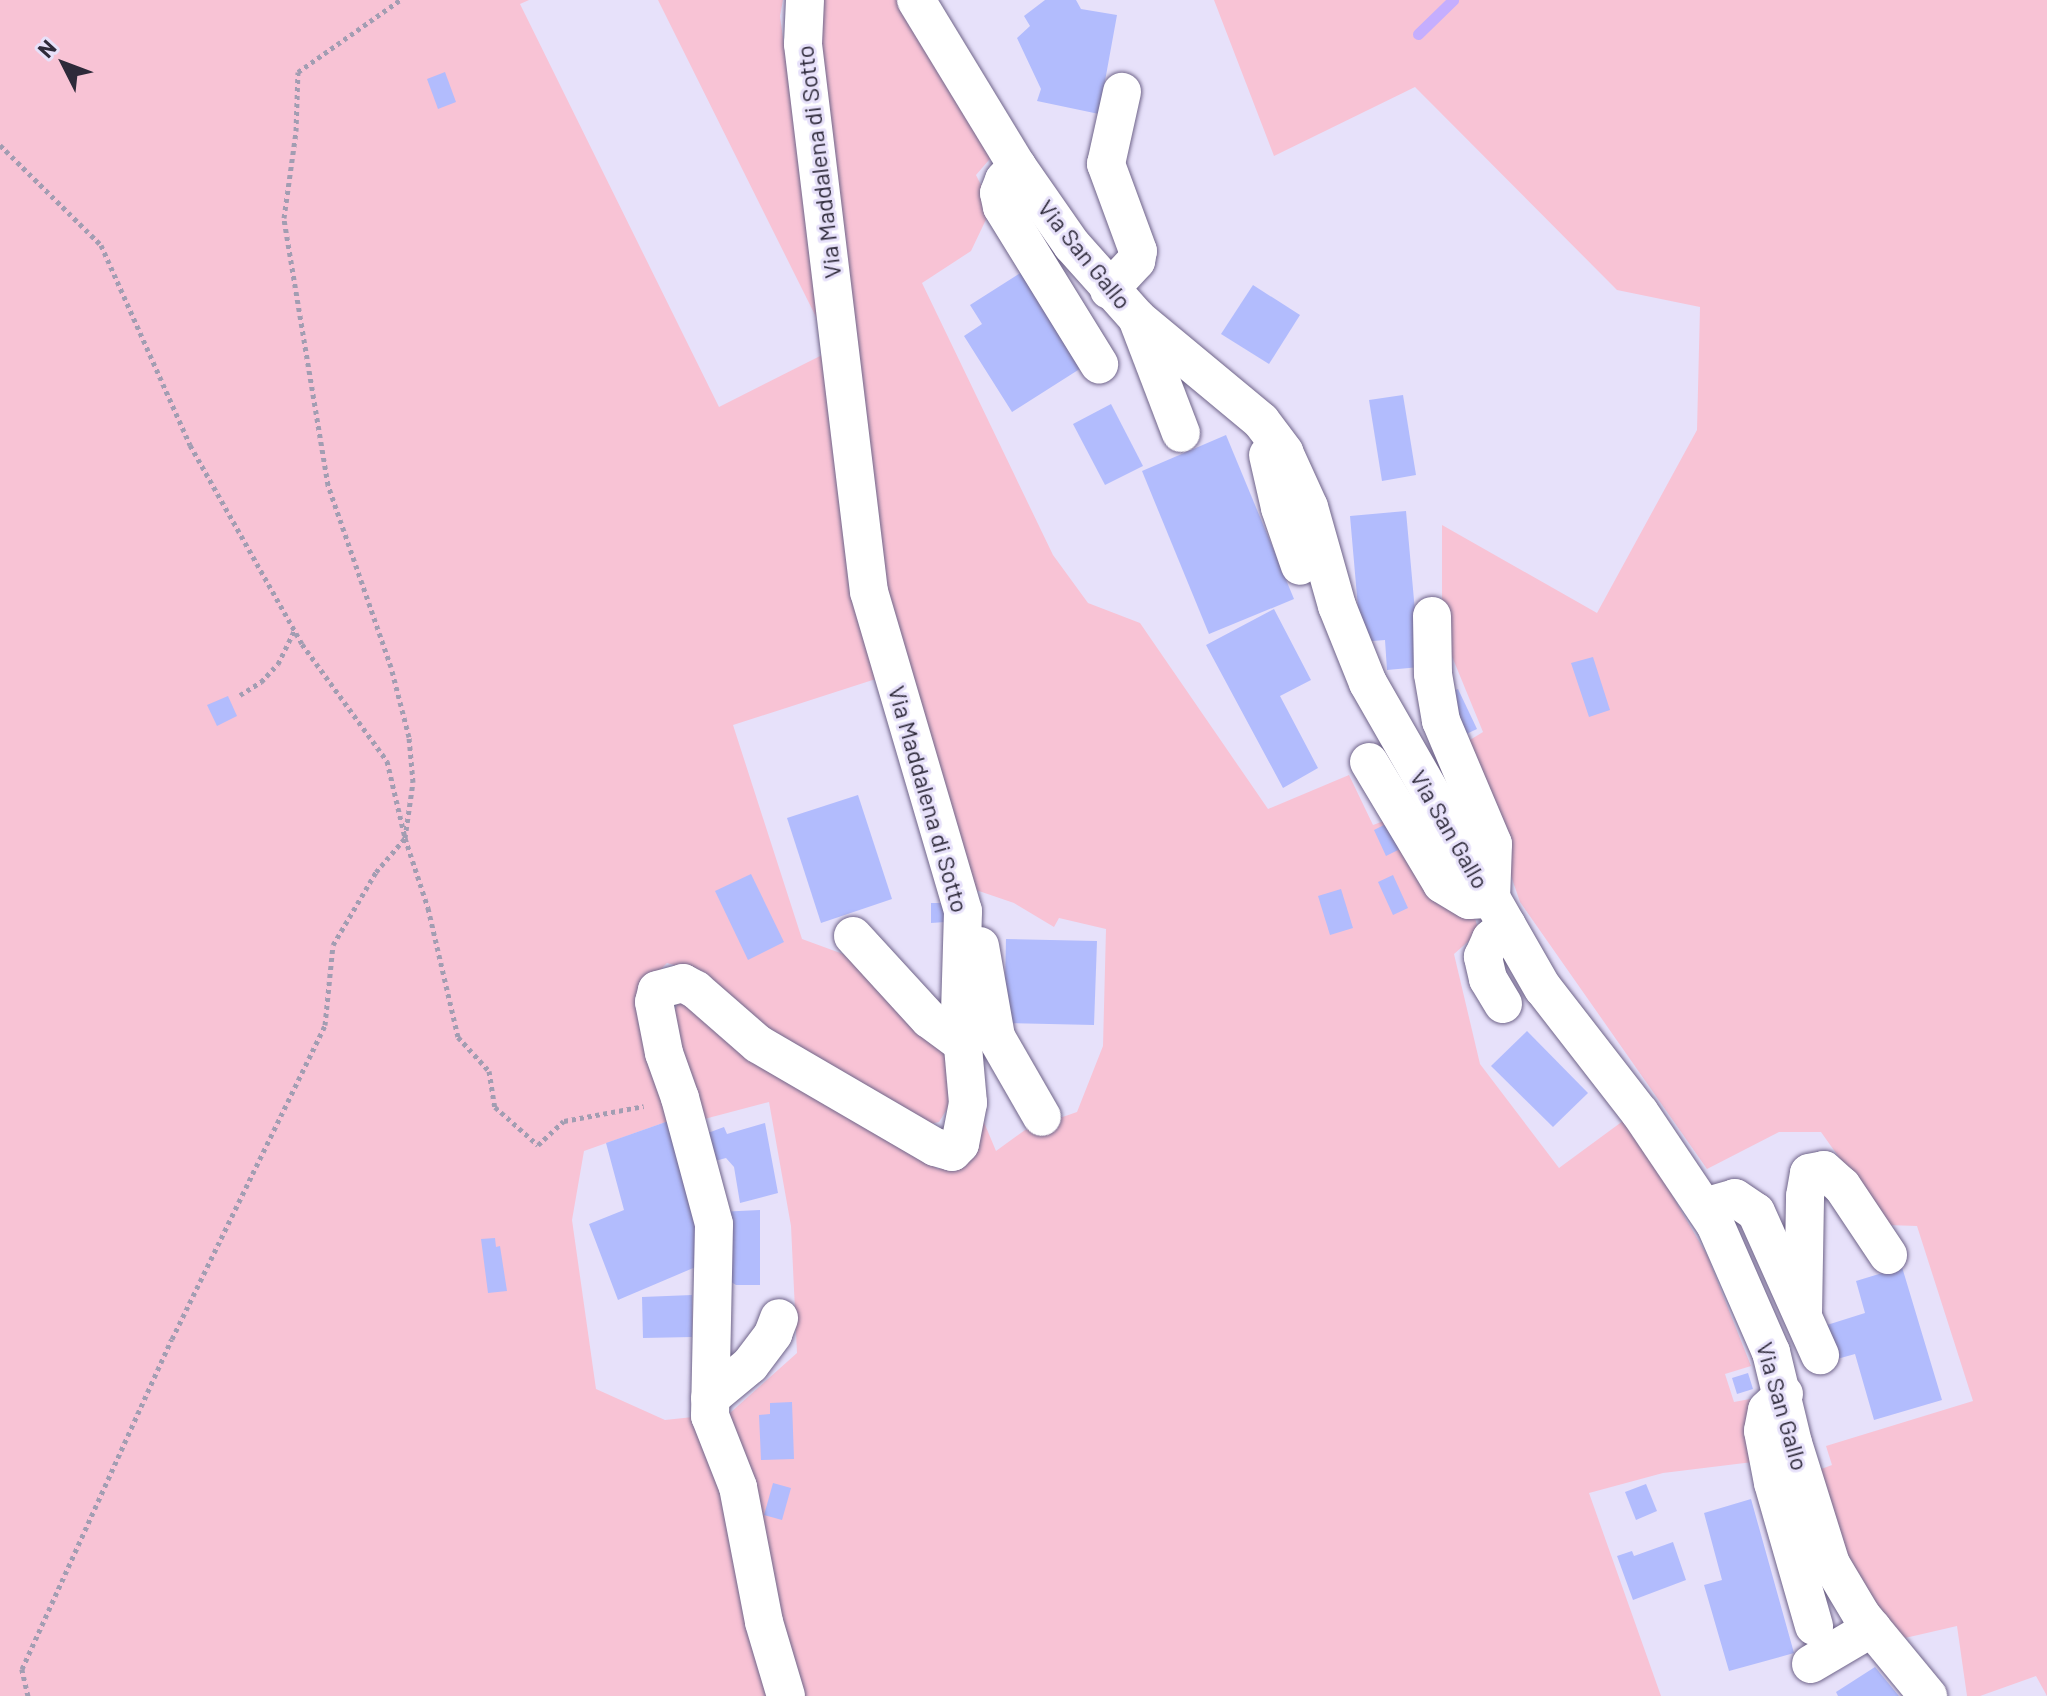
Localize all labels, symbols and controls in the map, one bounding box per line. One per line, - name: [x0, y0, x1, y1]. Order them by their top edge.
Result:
- north arrow: [24, 24, 104, 104]
- text: N: [32, 34, 61, 62]
- street label: Via Maddalena di Sotto: [789, 44, 847, 280]
- street label: Via San Gallo: [1032, 194, 1138, 314]
- street label: Via Maddalena di Sotto: [883, 682, 975, 916]
- street label: Via San Gallo: [1404, 765, 1496, 893]
- street label: Via San Gallo: [1751, 1338, 1815, 1474]

